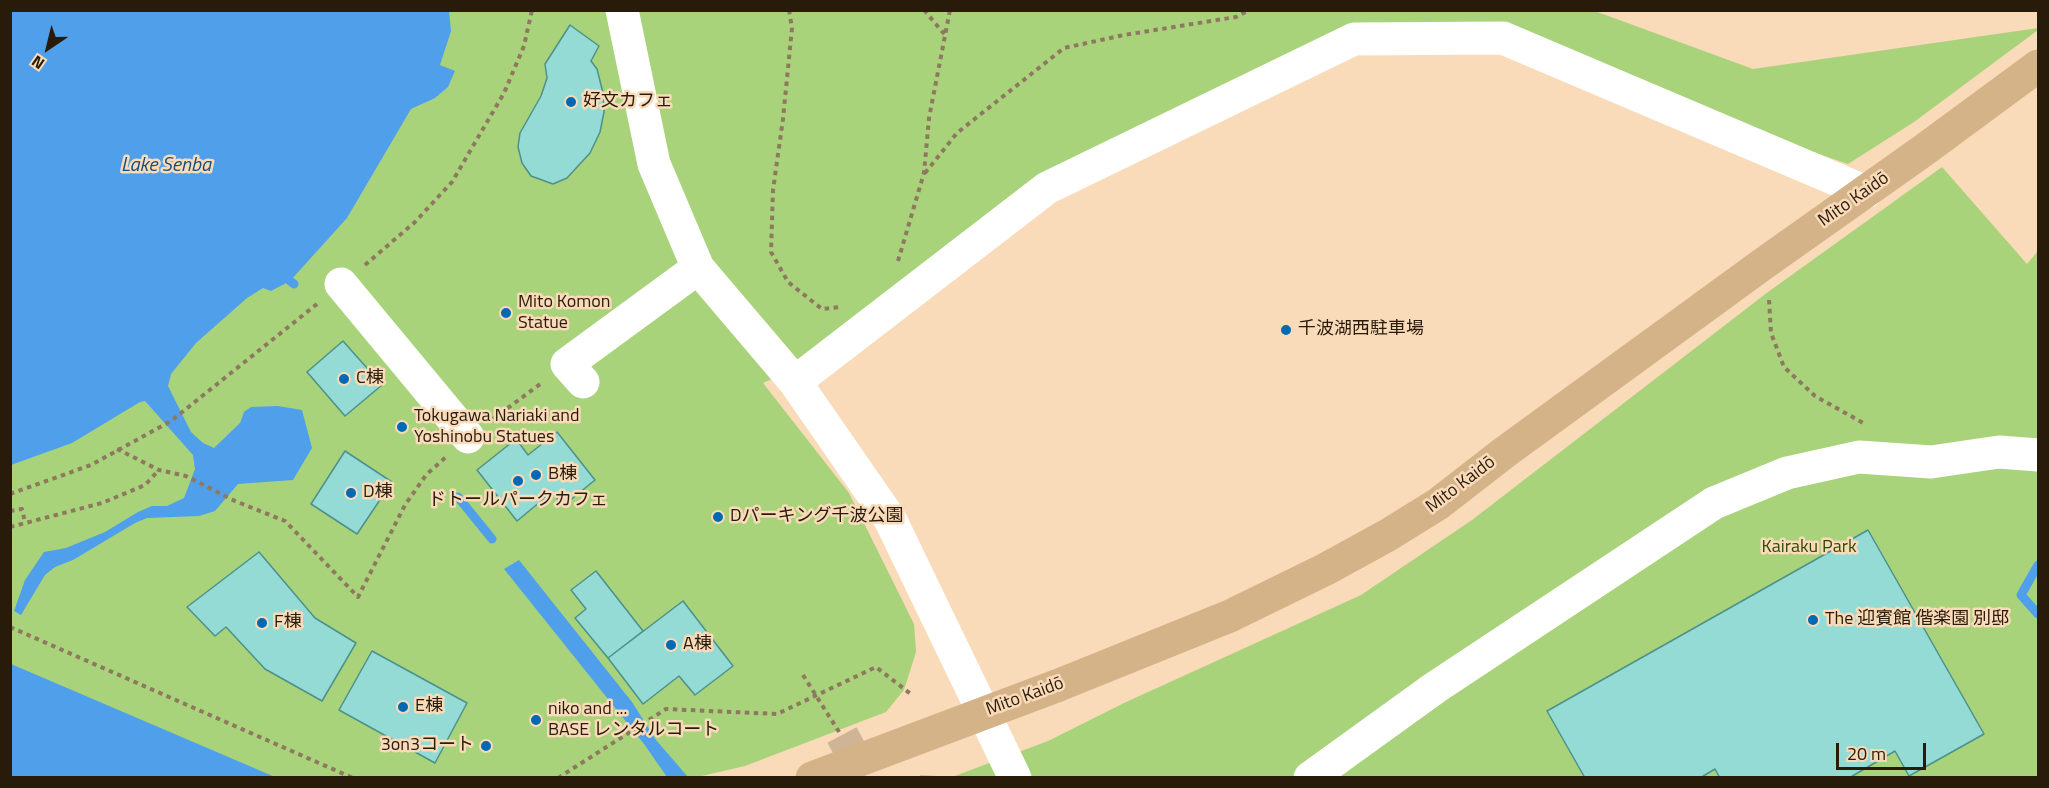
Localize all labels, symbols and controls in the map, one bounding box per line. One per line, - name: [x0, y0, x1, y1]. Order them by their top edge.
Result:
- north arrow: [18, 18, 78, 78]
- text: N: [26, 50, 49, 76]
- place label: 好文カフェ: [583, 91, 673, 113]
- marker: 好文カフェ: [564, 95, 578, 109]
- water label: Lake Senba: [121, 154, 211, 178]
- street label: Mito Kaidō: [1815, 168, 1893, 232]
- place label: Mito Komon Statue: [518, 292, 611, 334]
- marker: Mito Komon Statue: [499, 306, 513, 320]
- place label: 千波湖西駐車場: [1298, 319, 1424, 341]
- marker: 千波湖西駐車場: [1279, 323, 1293, 337]
- place label: C棟: [356, 368, 384, 390]
- marker: C棟: [337, 372, 351, 386]
- place label: Tokugawa Nariaki and Yoshinobu Statues: [414, 406, 579, 448]
- marker: Tokugawa Nariaki and Yoshinobu Statues: [395, 420, 409, 434]
- street label: Mito Kaidō: [1422, 452, 1500, 518]
- place label: B棟: [548, 464, 577, 486]
- marker: B棟: [529, 468, 543, 482]
- marker: ドトールパークカフェ: [511, 474, 525, 488]
- place label: D棟: [363, 482, 393, 504]
- marker: D棟: [344, 486, 358, 500]
- place label: ドトールパークカフェ: [428, 490, 608, 512]
- place label: Dパーキング千波公園: [730, 506, 904, 528]
- marker: Dパーキング千波公園: [711, 510, 725, 524]
- park label: Kairaku Park: [1761, 537, 1857, 559]
- place label: The 迎賓館 偕楽園 別邸: [1825, 609, 2009, 631]
- place label: F棟: [274, 612, 301, 634]
- marker: The 迎賓館 偕楽園 別邸: [1806, 613, 1820, 627]
- marker: F棟: [255, 616, 269, 630]
- place label: A棟: [683, 634, 712, 656]
- marker: A棟: [664, 638, 678, 652]
- street label: Mito Kaidō: [983, 673, 1067, 721]
- place label: E棟: [415, 696, 443, 718]
- place label: niko and ... BASE レンタルコート: [548, 699, 719, 742]
- marker: E棟: [396, 700, 410, 714]
- marker: niko and ... BASE レンタルコート: [529, 713, 543, 727]
- scale bar: [1839, 731, 1929, 769]
- place label: 3on3コート: [381, 735, 474, 757]
- marker: 3on3コート: [479, 739, 493, 753]
- text: 20 m: [1847, 740, 1886, 767]

